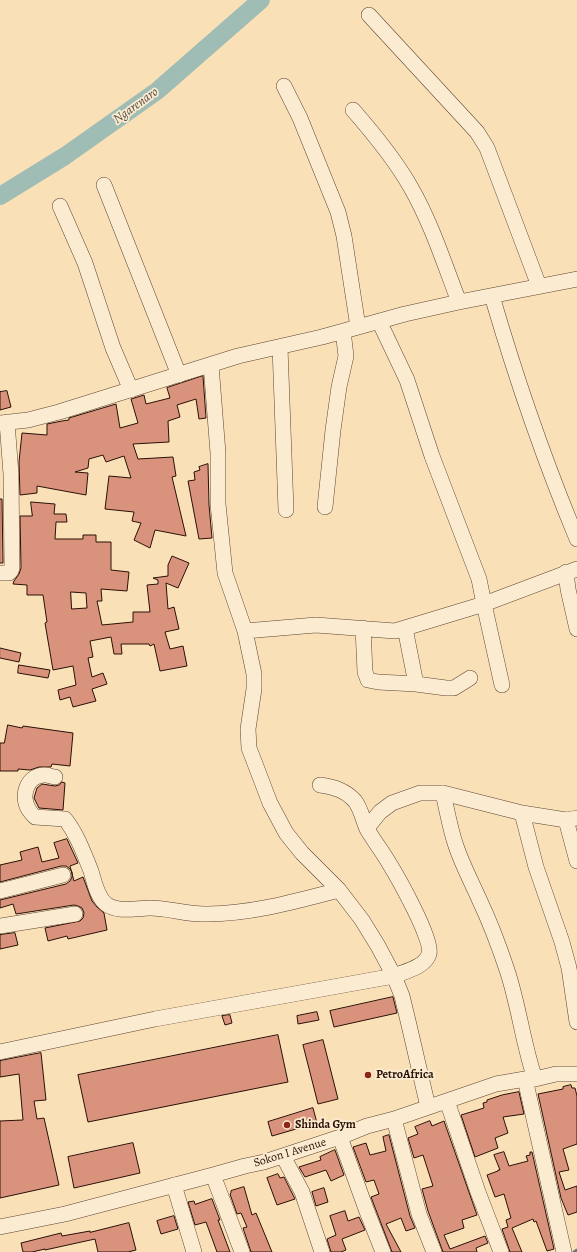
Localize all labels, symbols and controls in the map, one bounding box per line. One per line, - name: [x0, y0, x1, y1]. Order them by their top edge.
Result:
- water label: Ngarenaro: [111, 85, 161, 127]
- place label: PetroAfrica: [376, 1068, 434, 1082]
- marker: PetroAfrica: [363, 1070, 373, 1080]
- place label: Shinda Gym: [295, 1118, 356, 1132]
- marker: Shinda Gym: [282, 1120, 292, 1130]
- street label: Sokon I Avenue: [252, 1135, 328, 1171]

